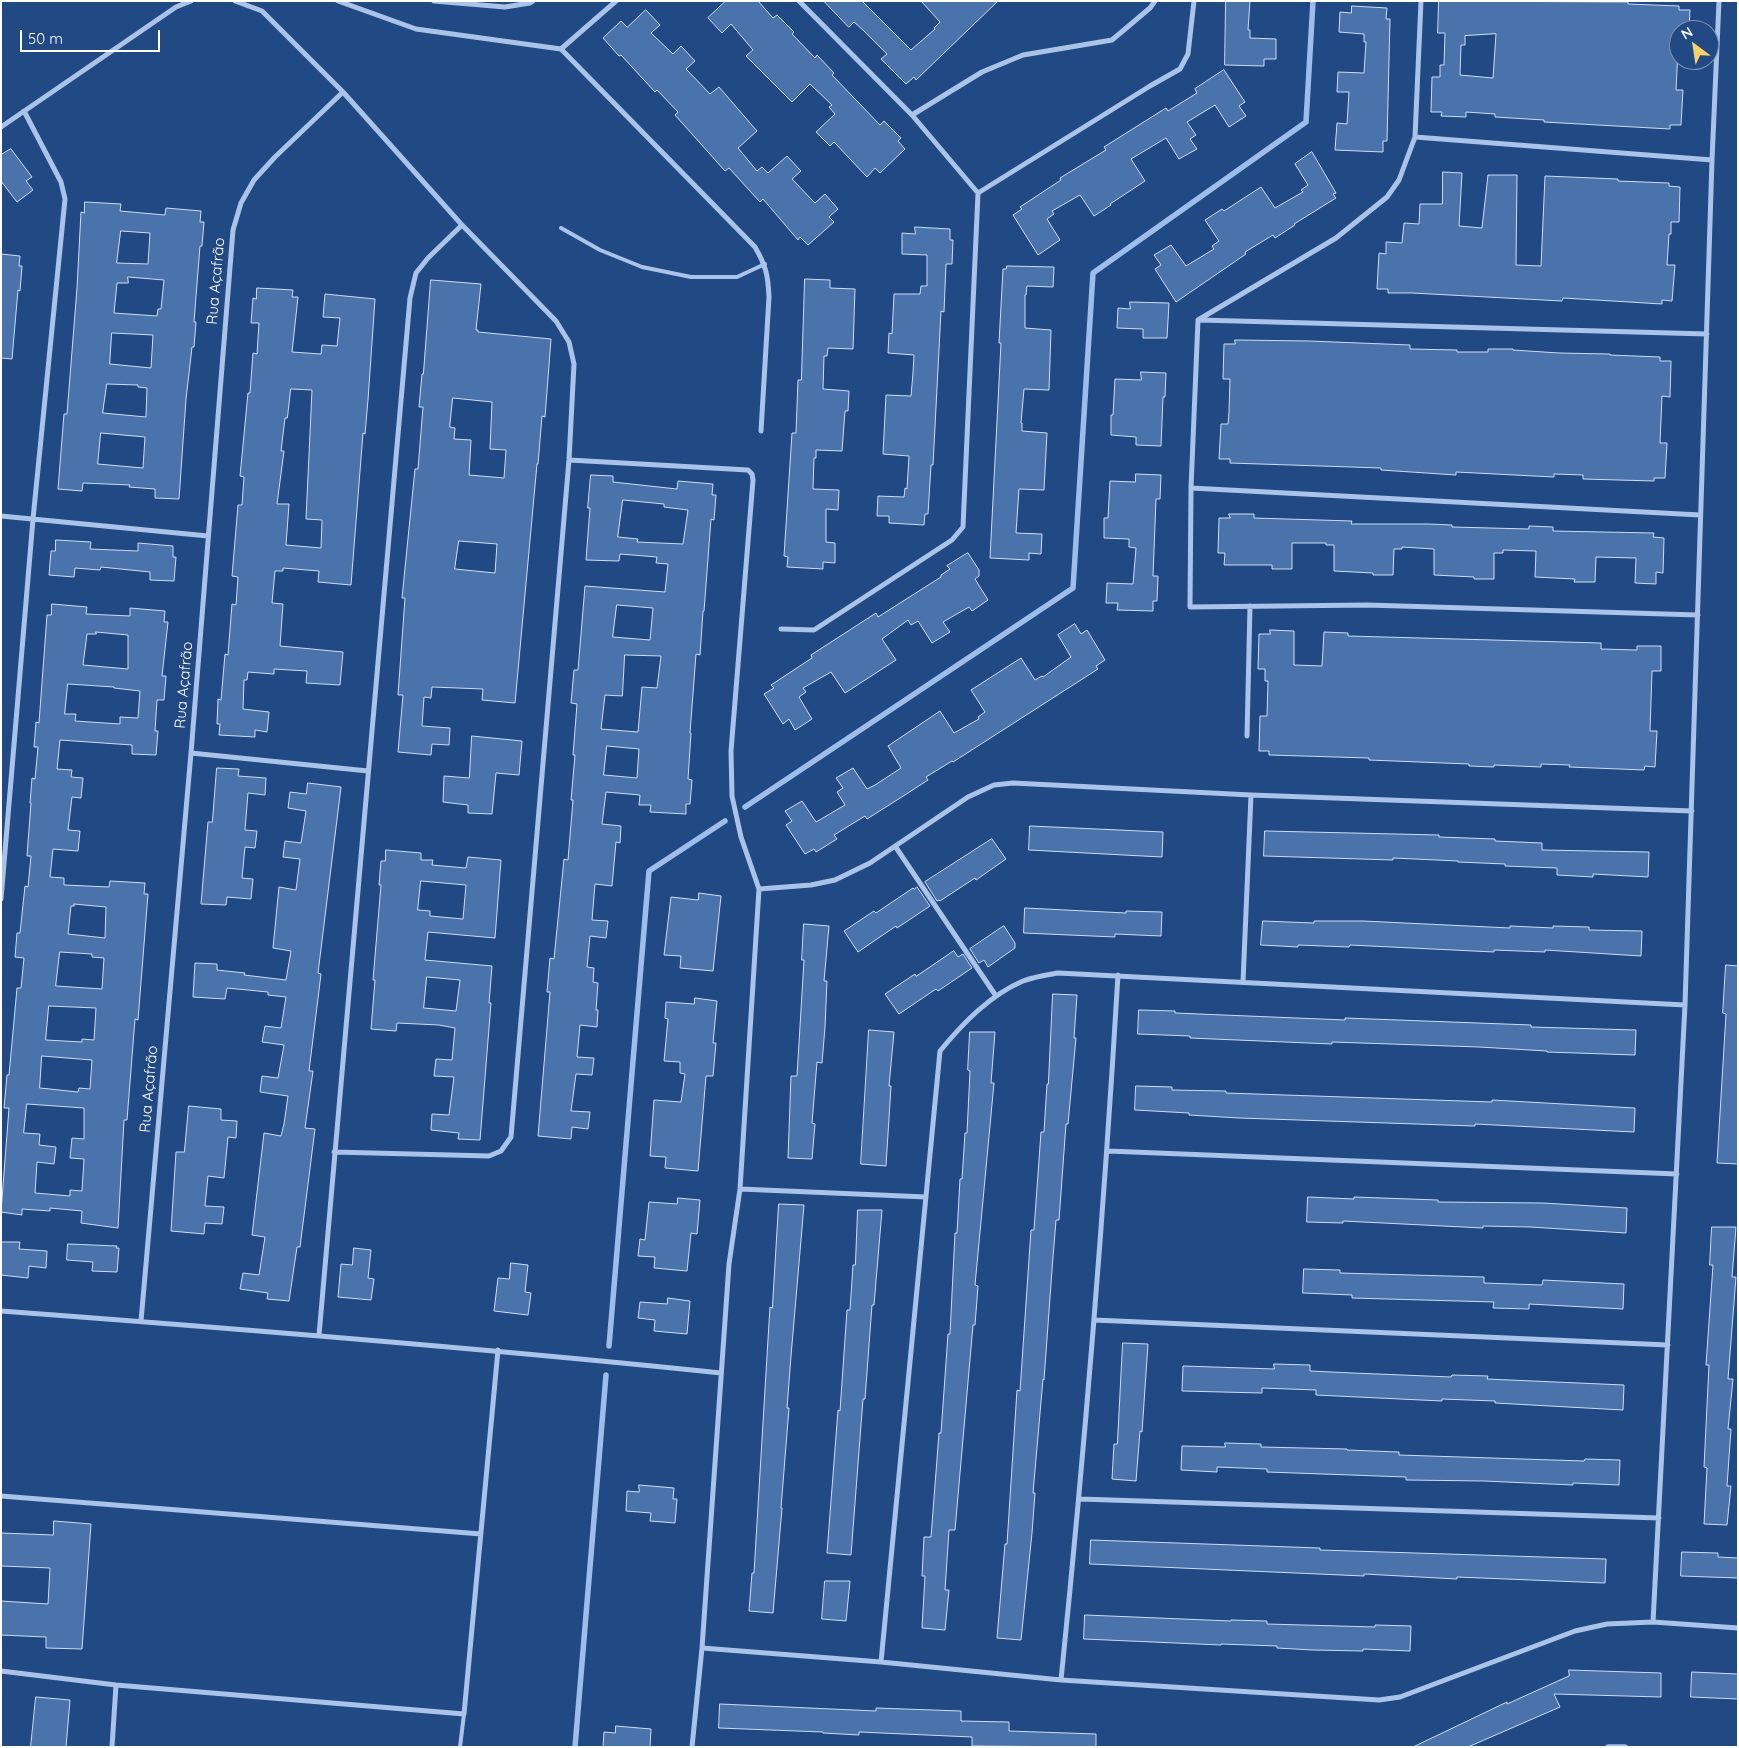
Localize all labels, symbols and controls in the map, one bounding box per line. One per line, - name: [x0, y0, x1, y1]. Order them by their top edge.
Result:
- scale bar: [22, 20, 162, 52]
- north arrow: [1669, 20, 1719, 70]
- text: N: [1678, 23, 1696, 43]
- text: 50 m: [28, 29, 63, 48]
- street label: Rua Açafrão: [203, 237, 229, 325]
- street label: Rua Açafrão: [171, 641, 197, 729]
- street label: Rua Açafrão: [136, 1045, 162, 1133]

